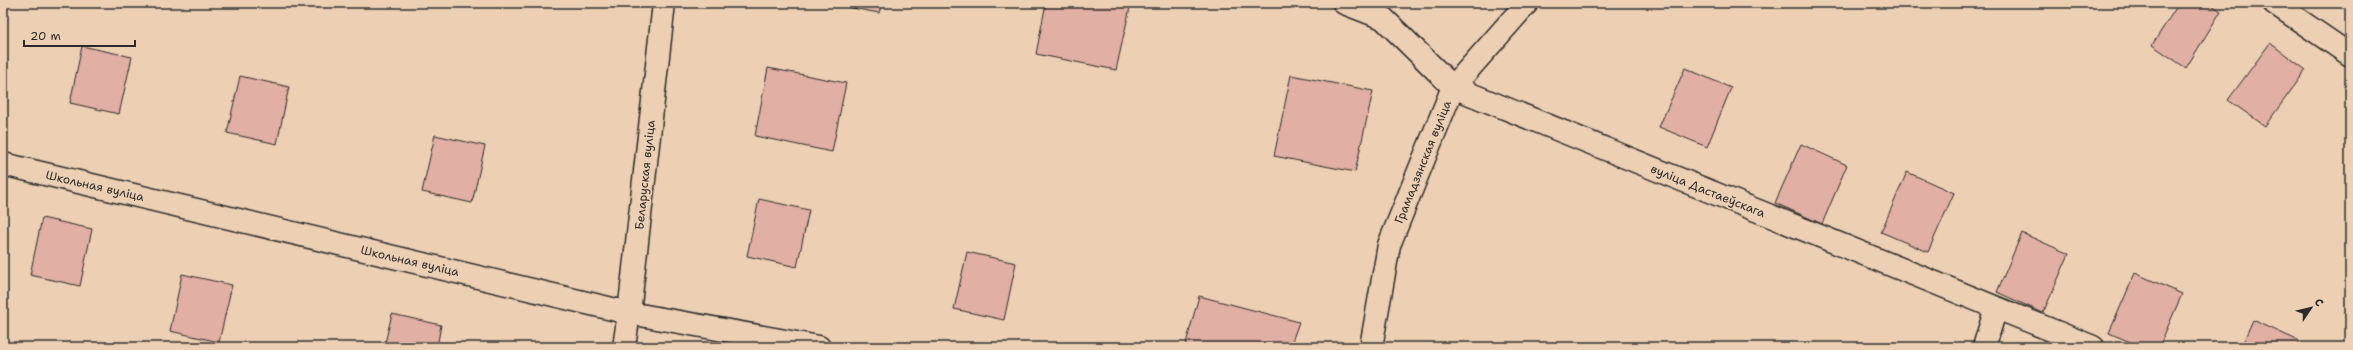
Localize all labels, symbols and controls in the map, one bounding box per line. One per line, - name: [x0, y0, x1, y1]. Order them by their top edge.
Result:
- scale bar: [24, 22, 135, 48]
- text: 20 m: [30, 28, 61, 44]
- street label: Грамадзянская вуліца: [1391, 97, 1455, 226]
- street label: Беларуская вуліца: [631, 119, 659, 231]
- street label: вуліца Дастаеўскага: [1648, 161, 1768, 222]
- street label: Школьная вуліца: [44, 167, 146, 205]
- street label: Школьная вуліца: [359, 242, 461, 280]
- north arrow: [2291, 288, 2331, 328]
- text: С: [2311, 295, 2327, 310]

